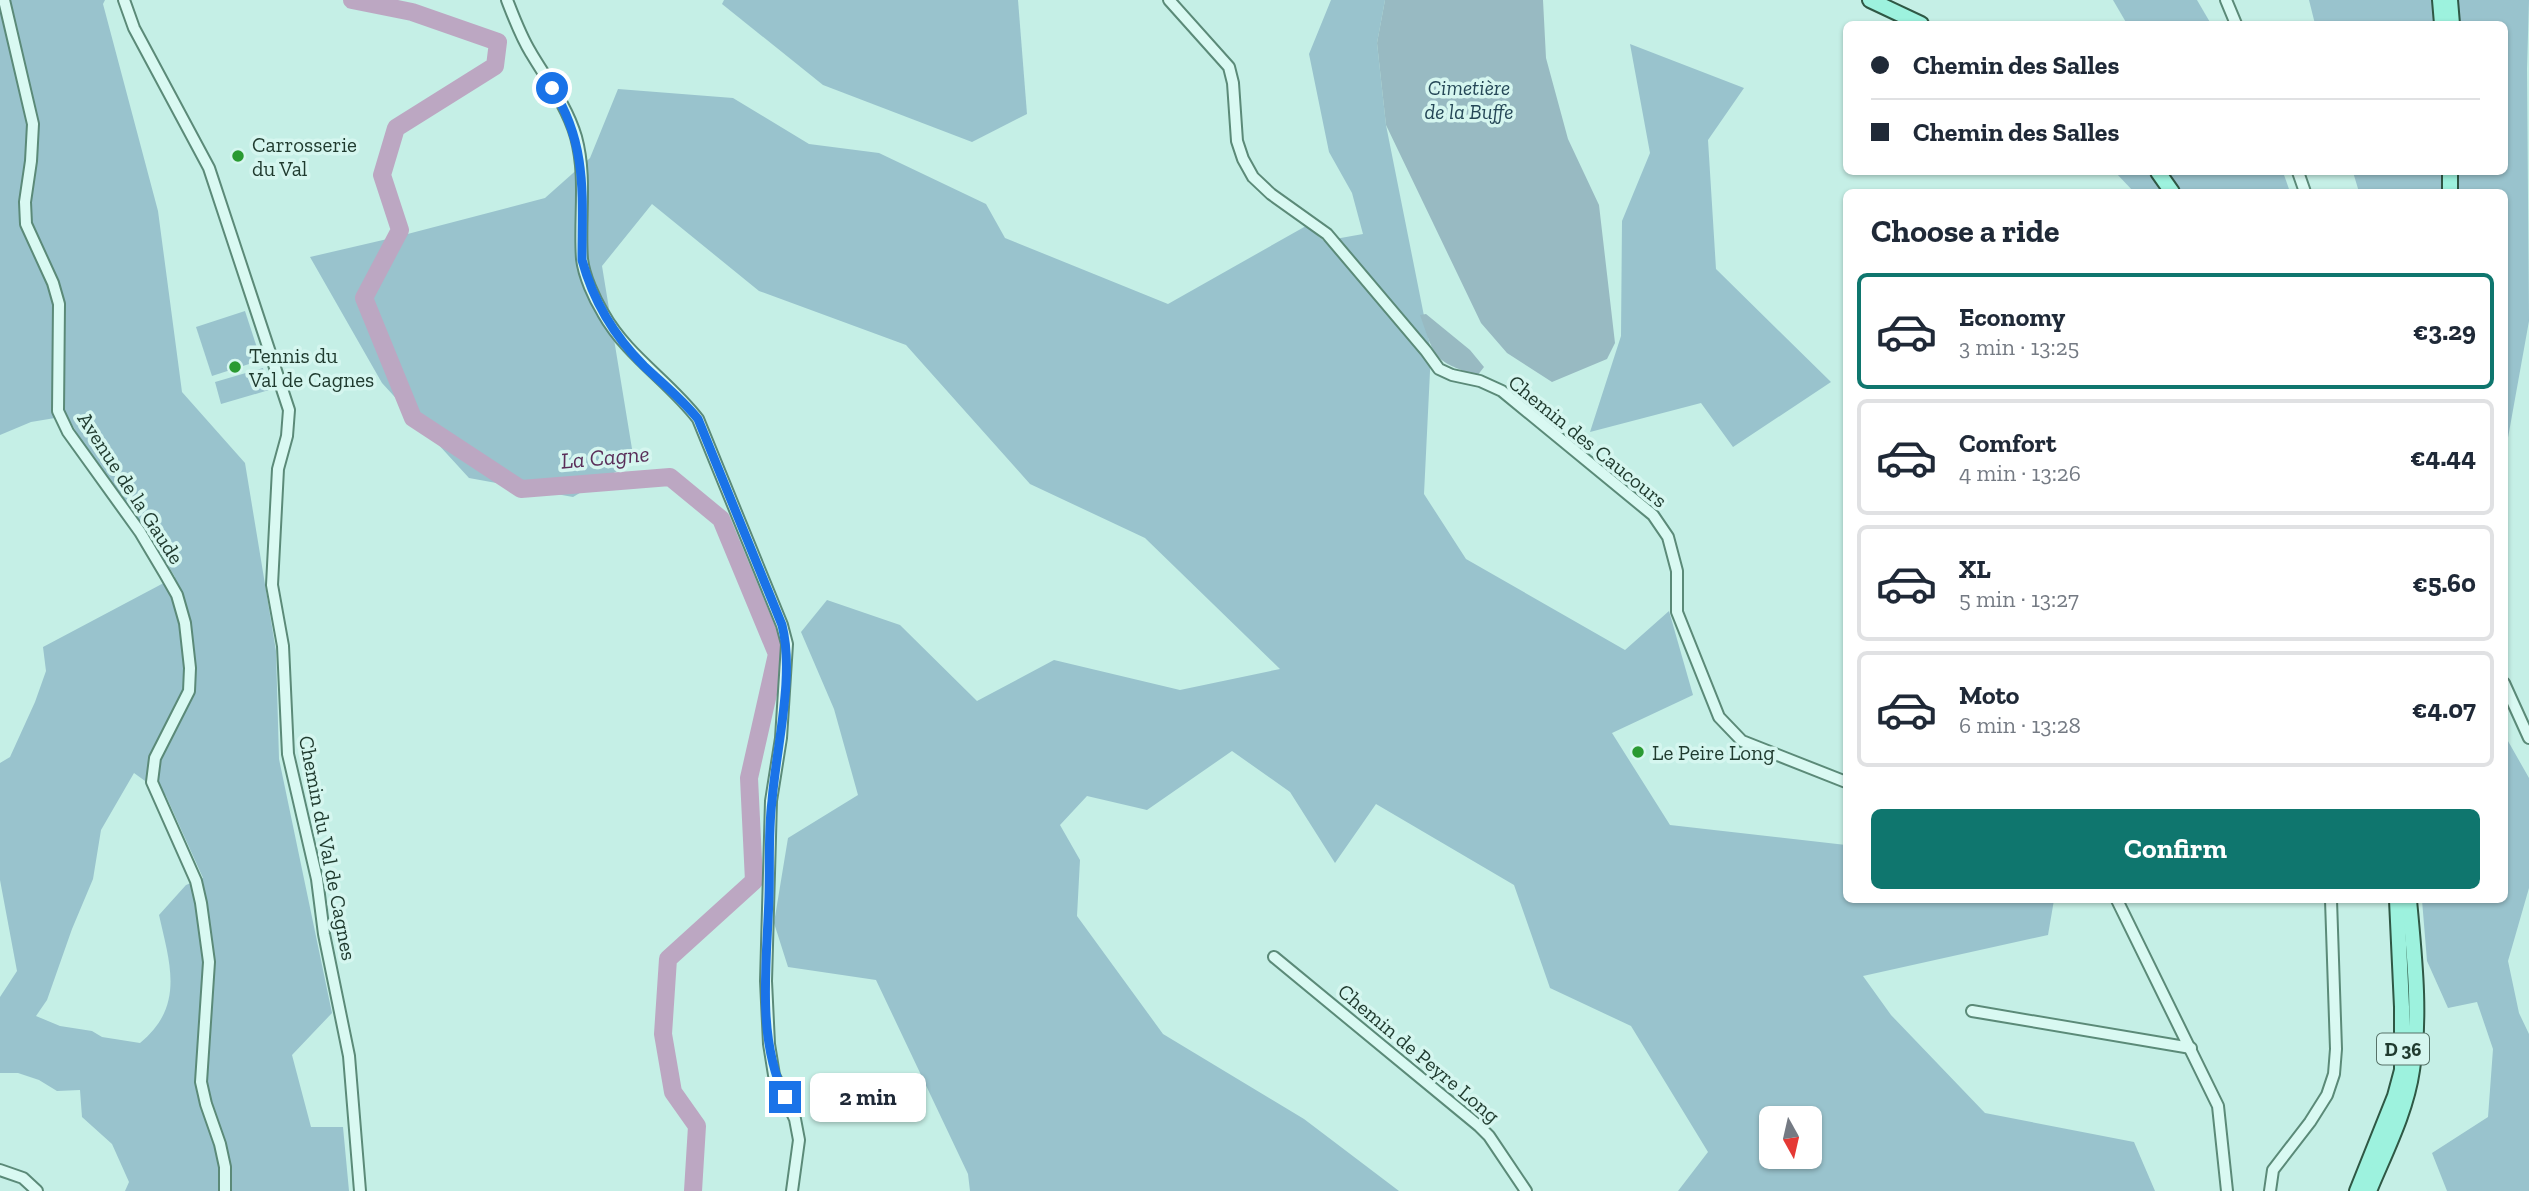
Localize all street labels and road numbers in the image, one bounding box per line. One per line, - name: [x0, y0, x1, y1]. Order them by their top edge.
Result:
- street label: Chemin des Caucours: [1504, 369, 1672, 513]
- street label: Avenue de la Gaude: [73, 407, 189, 569]
- street label: Chemin du Val de Cagnes: [294, 733, 362, 963]
- street label: Chemin de Peyre Long: [1333, 978, 1505, 1128]
- road number: D 36: [2377, 1034, 2429, 1064]

